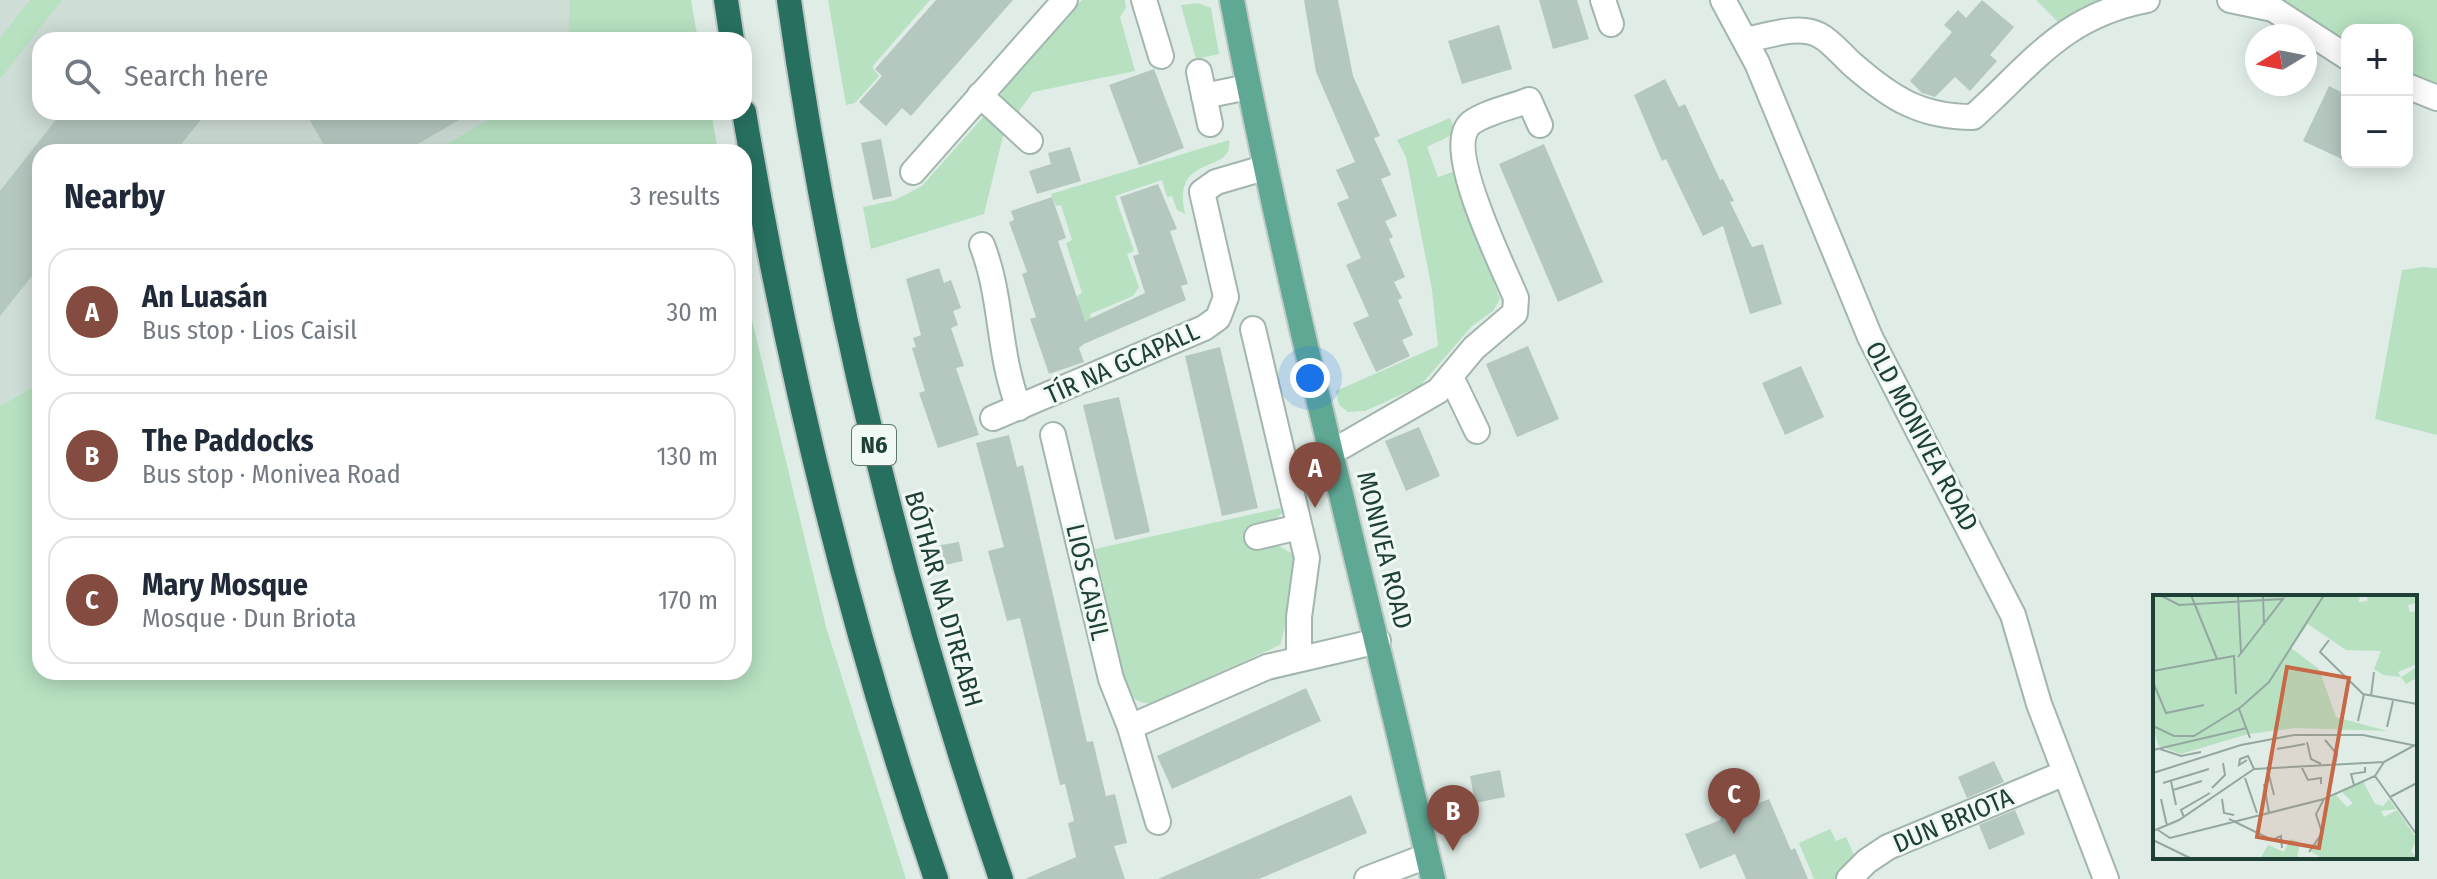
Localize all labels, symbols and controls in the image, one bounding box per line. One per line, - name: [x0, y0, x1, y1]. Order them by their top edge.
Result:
- north arrow: [2245, 24, 2317, 96]
- map controls: [2341, 24, 2413, 168]
- button: +: [2341, 24, 2413, 96]
- search box: [32, 32, 752, 120]
- icon: search: [60, 54, 104, 98]
- text: Search here: [124, 58, 269, 94]
- button: −: [2341, 96, 2413, 168]
- text: Nearby: [64, 176, 165, 217]
- text: 3 results: [630, 181, 720, 212]
- text: An Luasán: [142, 279, 268, 315]
- text: A: [85, 297, 99, 328]
- text: 30 m: [667, 297, 718, 328]
- text: Bus stop · Lios Caisil: [142, 315, 357, 346]
- street label: TÍR NA GCAPALL: [1040, 315, 1204, 411]
- street label: OLD MONIVEA ROAD: [1859, 336, 1985, 536]
- your location: [1290, 358, 1330, 398]
- text: The Paddocks: [142, 423, 314, 459]
- road number: N6: [852, 425, 896, 465]
- text: B: [85, 441, 99, 472]
- text: 130 m: [656, 441, 718, 472]
- pin: A: [1289, 442, 1341, 508]
- text: Bus stop · Monivea Road: [142, 459, 401, 490]
- street label: MONIVEA ROAD: [1350, 468, 1419, 632]
- street label: BÓTHAR NA DTREABH: [898, 488, 989, 711]
- street label: LIOS CAISIL: [1059, 521, 1116, 644]
- text: Mary Mosque: [142, 567, 308, 603]
- text: C: [85, 585, 99, 616]
- text: 170 m: [658, 585, 718, 616]
- inset map: [2153, 595, 2417, 859]
- text: Mosque · Dun Briota: [142, 603, 356, 634]
- pin: C: [1708, 768, 1760, 834]
- street label: DUN BRIOTA: [1889, 781, 2018, 860]
- pin: B: [1427, 785, 1479, 851]

